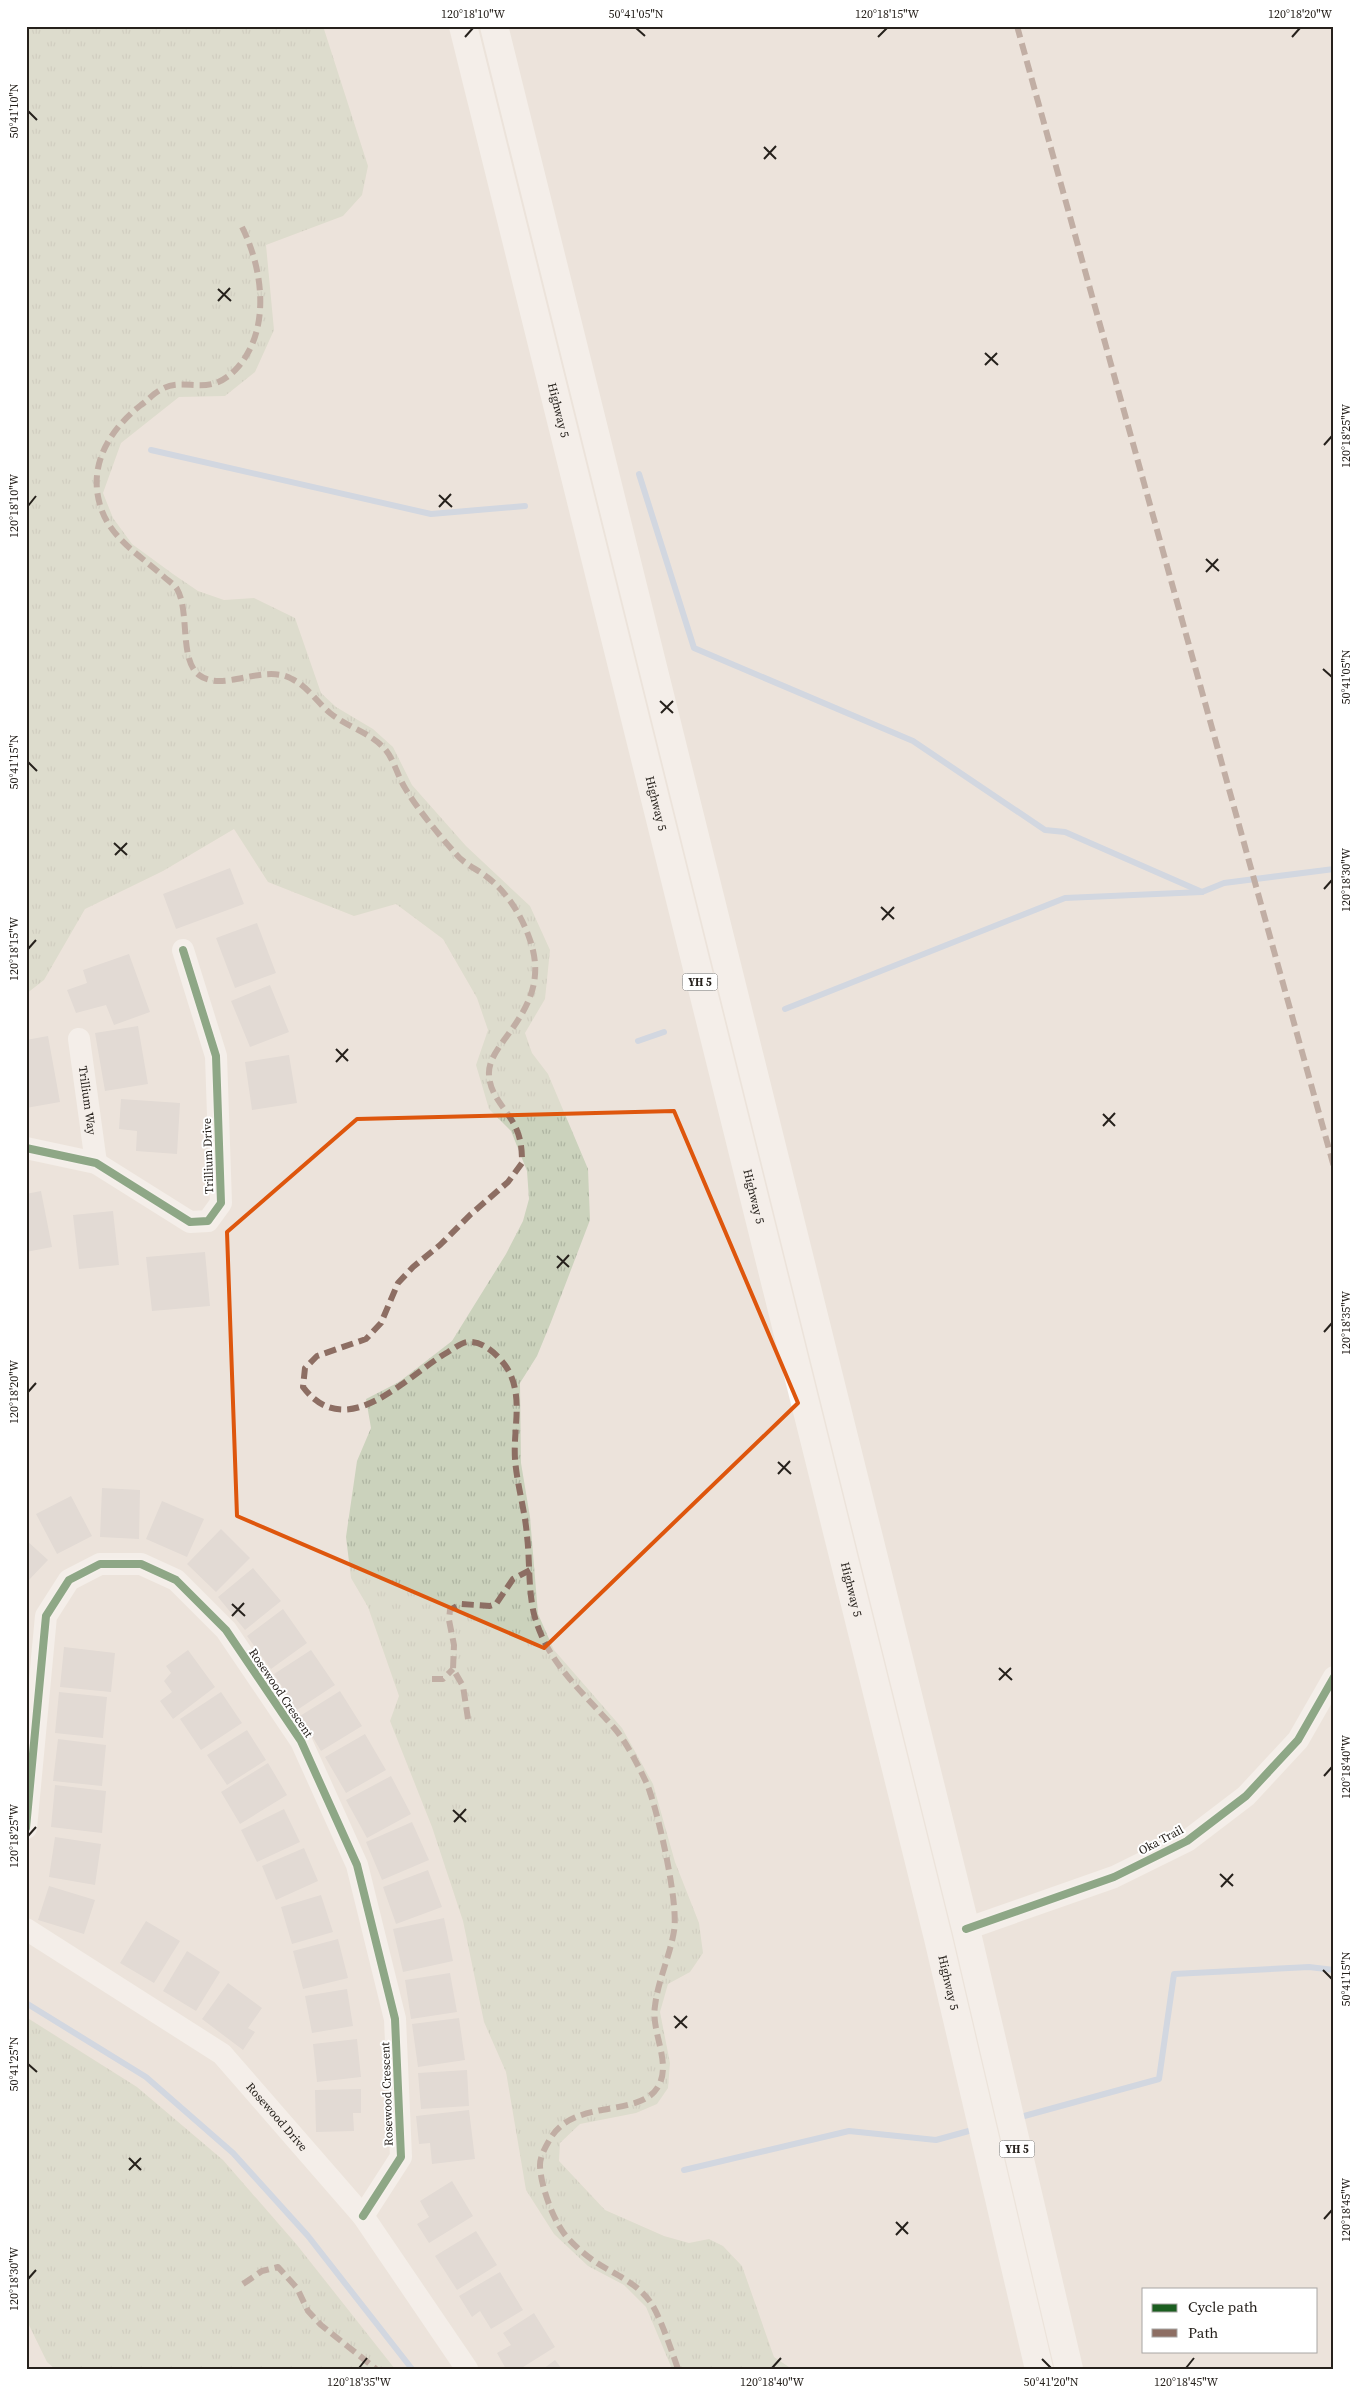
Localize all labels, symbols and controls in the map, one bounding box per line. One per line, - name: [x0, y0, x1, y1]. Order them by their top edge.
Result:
- text: 120°18'10"W: [441, 6, 505, 22]
- text: 50°41'05"N: [608, 6, 664, 22]
- text: 120°18'15"W: [855, 6, 919, 22]
- text: 120°18'20"W: [1268, 6, 1332, 22]
- text: 50°41'10"N: [6, 83, 22, 139]
- street label: Highway 5: [544, 381, 573, 439]
- text: 120°18'25"W: [1338, 404, 1354, 468]
- text: 120°18'10"W: [6, 474, 22, 538]
- text: 50°41'05"N: [1338, 649, 1354, 705]
- text: 50°41'15"N: [6, 734, 22, 790]
- street label: Highway 5: [642, 774, 671, 832]
- text: 120°18'30"W: [1338, 848, 1354, 912]
- text: 120°18'15"W: [6, 917, 22, 981]
- road number: YH 5: [682, 974, 718, 990]
- street label: Trillium Way: [75, 1065, 100, 1137]
- street label: Trillium Drive: [199, 1118, 217, 1194]
- street label: Highway 5: [739, 1167, 768, 1226]
- text: 120°18'35"W: [1338, 1291, 1354, 1355]
- text: 120°18'20"W: [6, 1360, 22, 1424]
- street label: Highway 5: [837, 1560, 866, 1619]
- street label: Rosewood Crescent: [245, 1645, 317, 1741]
- text: 120°18'40"W: [1338, 1735, 1354, 1799]
- text: 120°18'25"W: [6, 1804, 22, 1868]
- street label: Oka Trail: [1136, 1821, 1187, 1859]
- text: 50°41'15"N: [1338, 1951, 1354, 2007]
- street label: Highway 5: [934, 1954, 963, 2012]
- text: 50°41'25"N: [6, 2036, 22, 2092]
- street label: Rosewood Crescent: [377, 2042, 397, 2146]
- street label: Rosewood Drive: [242, 2079, 311, 2155]
- road number: YH 5: [1000, 2140, 1034, 2158]
- text: 120°18'45"W: [1338, 2178, 1354, 2242]
- text: 120°18'30"W: [6, 2247, 22, 2311]
- legend: [1142, 2288, 1318, 2352]
- text: Cycle path: [1188, 2296, 1258, 2317]
- text: Path: [1188, 2322, 1218, 2343]
- text: 120°18'35"W: [327, 2374, 391, 2390]
- text: 120°18'40"W: [740, 2374, 804, 2390]
- text: 50°41'20"N: [1023, 2374, 1079, 2390]
- text: 120°18'45"W: [1154, 2374, 1218, 2390]

